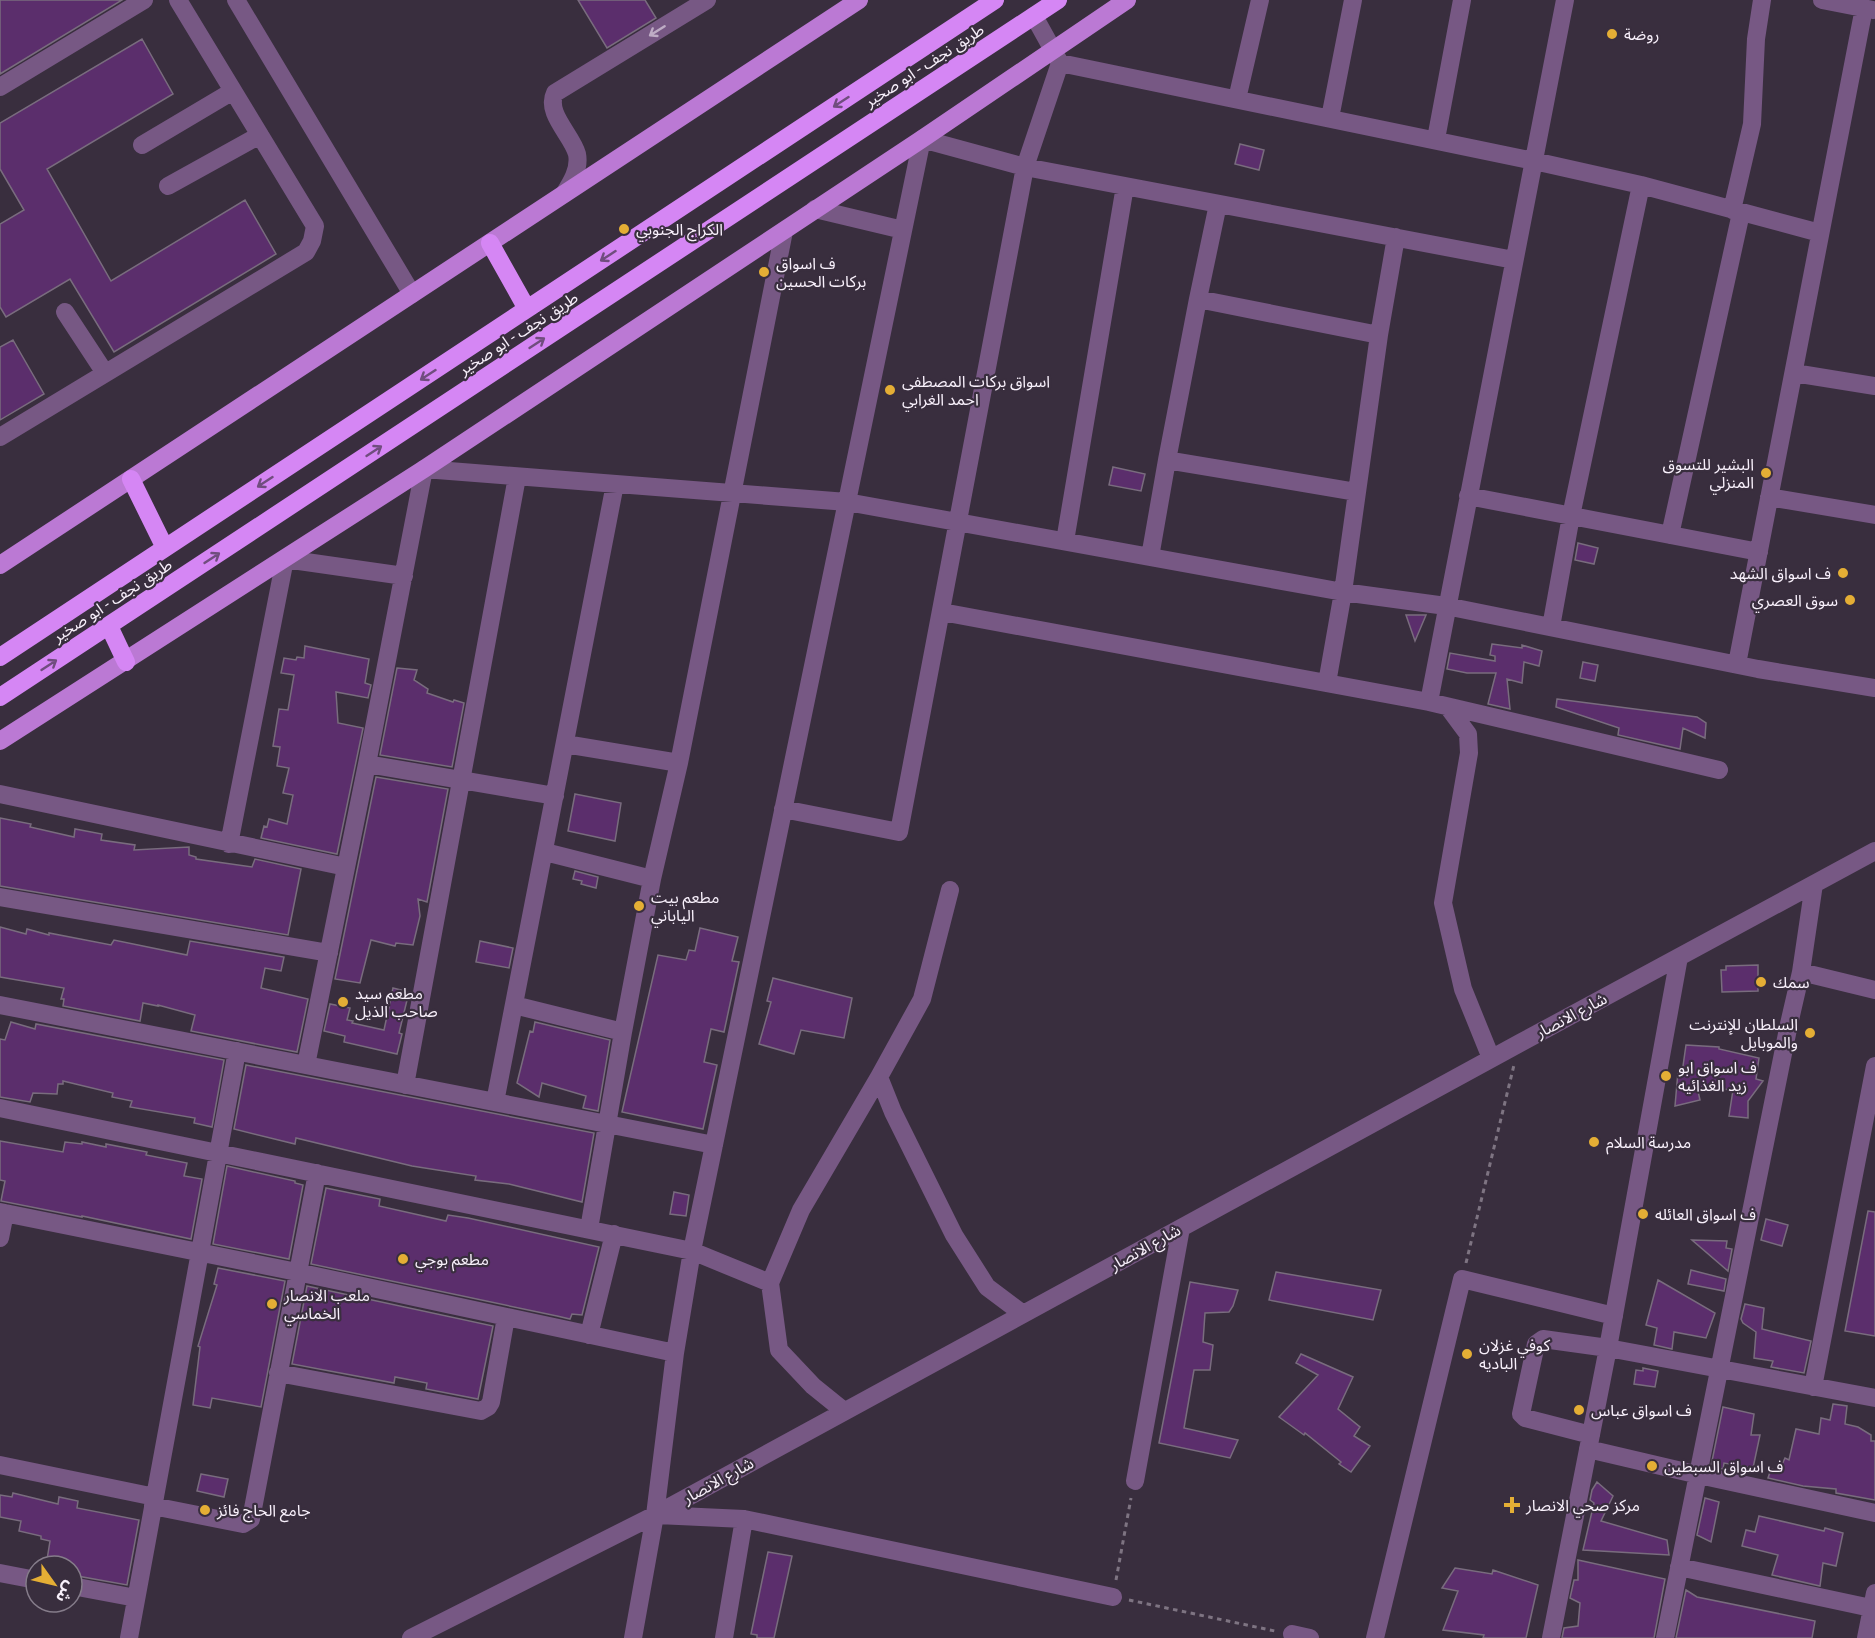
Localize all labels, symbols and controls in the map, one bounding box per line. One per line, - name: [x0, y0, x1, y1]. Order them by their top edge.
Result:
- street label: طريق نجف - ابو صخير: [860, 20, 988, 112]
- one-way arrow: [649, 25, 666, 37]
- place label: روضة: [1624, 25, 1659, 44]
- marker: روضة: [1605, 27, 1619, 41]
- one-way arrow: [832, 95, 849, 108]
- place label: الكراج الجنوبي: [636, 220, 723, 242]
- marker: الكراج الجنوبي: [617, 222, 631, 236]
- one-way arrow: [600, 250, 617, 262]
- place label: ف اسواق بركات الحسين: [776, 254, 866, 291]
- marker: ف اسواق بركات الحسين: [757, 265, 771, 279]
- street label: طريق نجف - ابو صخير: [454, 288, 582, 380]
- one-way arrow: [529, 337, 546, 350]
- one-way arrow: [419, 368, 436, 381]
- place label: اسواق بركات المصطفى احمد الغرابي: [902, 372, 1050, 412]
- marker: اسواق بركات المصطفى احمد الغرابي: [883, 383, 897, 397]
- one-way arrow: [366, 444, 383, 457]
- place label: البشير للتسوق المنزلي: [1663, 455, 1754, 495]
- marker: البشير للتسوق المنزلي: [1759, 466, 1773, 480]
- one-way arrow: [257, 476, 274, 488]
- one-way arrow: [203, 552, 219, 564]
- street label: طريق نجف - ابو صخير: [48, 555, 176, 647]
- place label: ف اسواق الشهد: [1730, 564, 1831, 583]
- marker: ف اسواق الشهد: [1836, 566, 1850, 580]
- place label: سوق العصري: [1752, 591, 1838, 613]
- marker: سوق العصري: [1843, 593, 1857, 607]
- one-way arrow: [40, 659, 57, 671]
- place label: مطعم بيت الياباني: [651, 888, 720, 928]
- marker: مطعم بيت الياباني: [632, 899, 646, 913]
- place label: سمك: [1773, 973, 1810, 991]
- marker: سمك: [1754, 975, 1768, 989]
- place label: مطعم سيد صاحب الذيل: [355, 984, 438, 1021]
- street label: شارع الانصار: [1531, 989, 1612, 1045]
- marker: مطعم سيد صاحب الذيل: [336, 995, 350, 1009]
- place label: السلطان للإنترنت والموبايل: [1689, 1015, 1798, 1052]
- marker: السلطان للإنترنت والموبايل: [1803, 1026, 1817, 1040]
- place label: ف اسواق ابو زيد الغذائيه: [1678, 1058, 1757, 1095]
- marker: ف اسواق ابو زيد الغذائيه: [1659, 1069, 1673, 1083]
- place label: مدرسة السلام: [1606, 1133, 1691, 1155]
- marker: مدرسة السلام: [1587, 1135, 1601, 1149]
- place label: ف اسواق العائله: [1655, 1205, 1756, 1224]
- marker: ف اسواق العائله: [1636, 1207, 1650, 1221]
- street label: شارع الانصار: [1106, 1220, 1185, 1278]
- place label: مطعم بوجي: [415, 1250, 489, 1272]
- marker: مطعم بوجي: [396, 1252, 410, 1266]
- place label: ملعب الانصار الخماسي: [283, 1286, 370, 1326]
- marker: ملعب الانصار الخماسي: [265, 1297, 279, 1311]
- place label: كوفي غزلان الباديه: [1479, 1336, 1550, 1372]
- marker: كوفي غزلان الباديه: [1460, 1347, 1474, 1361]
- place label: ف اسواق عباس: [1591, 1401, 1692, 1420]
- marker: ف اسواق عباس: [1572, 1403, 1586, 1417]
- street label: شارع الانصار: [679, 1453, 758, 1511]
- place label: ف اسواق السبطين: [1664, 1457, 1783, 1476]
- marker: ف اسواق السبطين: [1645, 1459, 1659, 1473]
- marker: مركز صحي الانصار: [1503, 1496, 1521, 1514]
- place label: مركز صحي الانصار: [1525, 1496, 1640, 1518]
- place label: جامع الحاج فائز: [216, 1501, 311, 1523]
- marker: جامع الحاج فائز: [198, 1503, 212, 1517]
- north arrow: [24, 1554, 84, 1614]
- text: ش: [52, 1578, 80, 1607]

